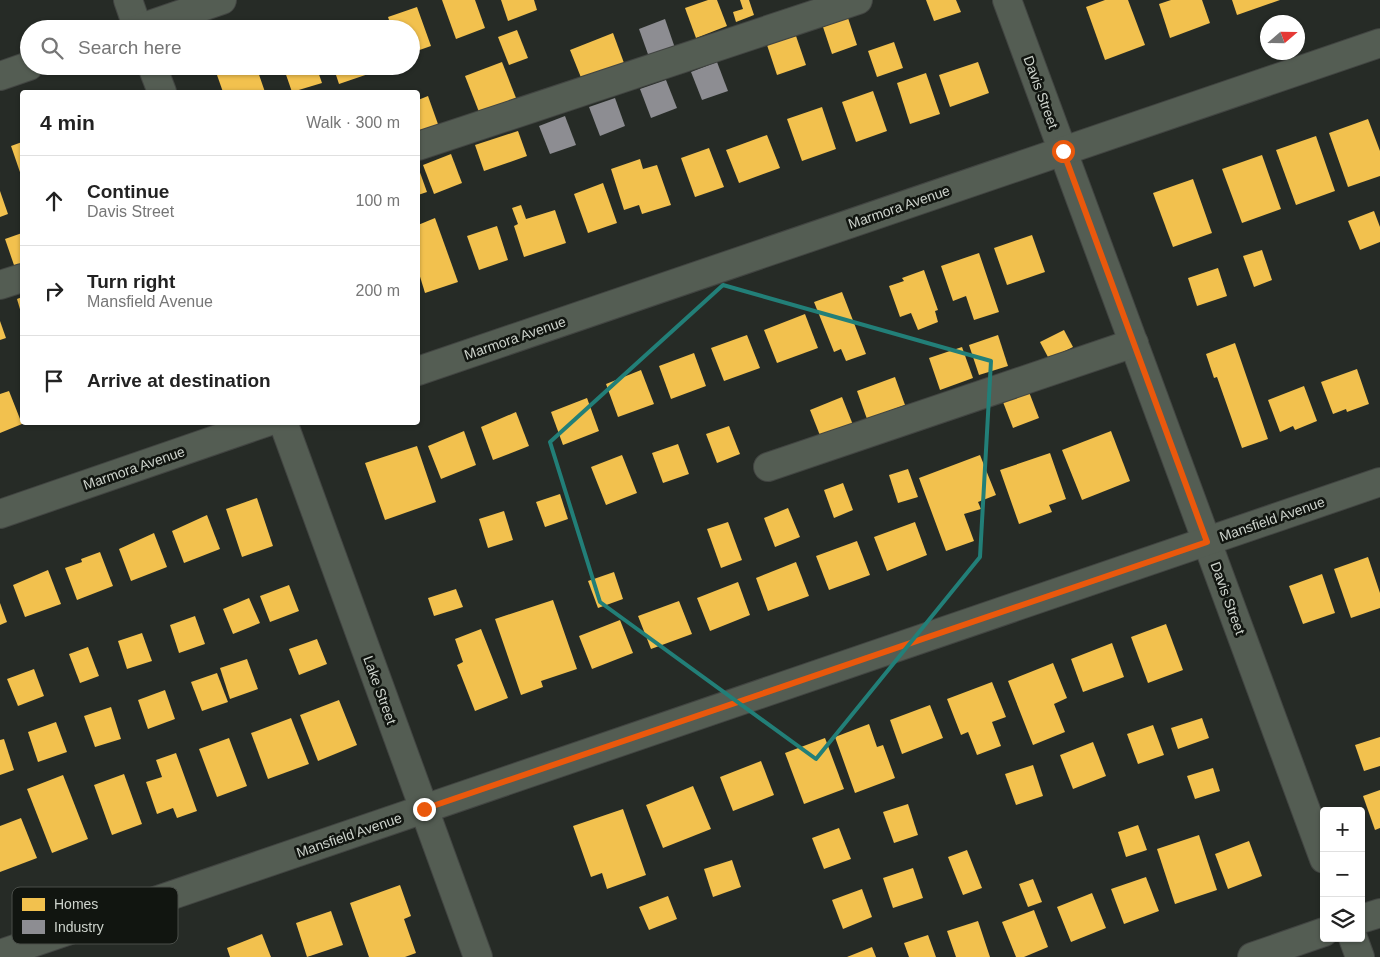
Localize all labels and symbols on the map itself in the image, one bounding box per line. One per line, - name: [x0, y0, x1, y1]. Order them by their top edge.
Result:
- north arrow: [1260, 15, 1305, 60]
- street label: Davis Street: [1020, 53, 1062, 131]
- route start: [1052, 140, 1075, 163]
- street label: Marmora Avenue: [846, 182, 952, 232]
- street label: Marmora Avenue: [462, 313, 568, 363]
- street label: Marmora Avenue: [81, 443, 187, 493]
- street label: Mansfield Avenue: [1217, 493, 1327, 545]
- street label: Davis Street: [1207, 559, 1249, 637]
- street label: Lake Street: [360, 654, 400, 726]
- route end: [413, 798, 436, 821]
- street label: Mansfield Avenue: [294, 809, 404, 861]
- legend: [12, 887, 178, 944]
- text: Homes: [54, 896, 98, 912]
- text: Industry: [54, 919, 104, 935]

